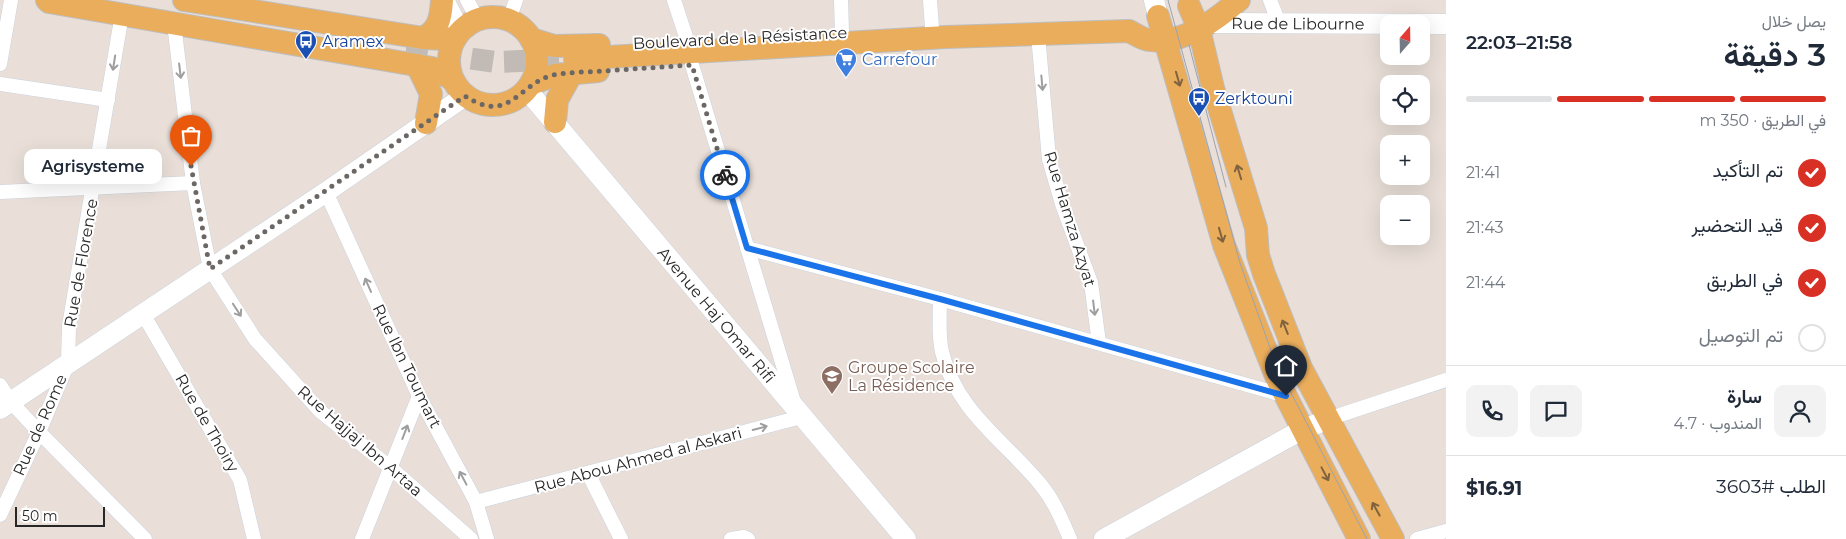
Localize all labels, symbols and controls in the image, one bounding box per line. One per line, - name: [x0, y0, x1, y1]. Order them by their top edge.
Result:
- text: يصل خلال: [1762, 12, 1826, 31]
- street label: Rue de Libourne: [1231, 14, 1365, 33]
- north arrow: [1380, 15, 1430, 65]
- map controls: [1380, 15, 1430, 245]
- street label: Boulevard de la Résistance: [632, 23, 848, 53]
- bus stop icon: Aramex: [294, 29, 318, 60]
- text: 21:58–22:03: [1466, 31, 1572, 54]
- place label: Aramex: [322, 32, 384, 51]
- text: 3 دقيقة: [1723, 35, 1826, 74]
- supermarket icon: Carrefour: [834, 47, 858, 78]
- place label: Carrefour: [862, 50, 937, 69]
- one-way arrow: [109, 54, 119, 70]
- one-way arrow: [175, 63, 185, 79]
- one-way arrow: [1173, 71, 1183, 87]
- one-way arrow: [1037, 75, 1047, 91]
- button: locate: [1380, 75, 1430, 125]
- bus stop icon: Zerktouni: [1187, 86, 1211, 117]
- place label: Zerktouni: [1215, 89, 1293, 108]
- text: في الطريق · 350 m: [1699, 111, 1826, 130]
- pin: [170, 115, 212, 166]
- icon: bag: [177, 122, 205, 150]
- button: +: [1380, 135, 1430, 185]
- callout: Agrisysteme: [24, 148, 161, 184]
- street label: Rue Hamza Azyat: [1040, 149, 1100, 290]
- courier: [700, 150, 750, 200]
- text: Agrisysteme: [41, 157, 145, 176]
- text: تم التأكيد: [1713, 159, 1783, 182]
- icon: check: [1798, 159, 1826, 187]
- icon: bike: [711, 161, 739, 189]
- text: 21:41: [1466, 163, 1500, 182]
- one-way arrow: [1233, 165, 1243, 181]
- button: −: [1380, 195, 1430, 245]
- street label: Rue de Florence: [60, 197, 102, 329]
- text: قيد التحضير: [1691, 214, 1783, 237]
- icon: check: [1798, 214, 1826, 242]
- text: 21:43: [1466, 218, 1504, 237]
- one-way arrow: [1217, 227, 1227, 243]
- street label: Avenue Haj Omar Rifi: [654, 243, 779, 386]
- text: في الطريق: [1706, 269, 1783, 292]
- icon: check: [1798, 269, 1826, 297]
- text: 21:44: [1466, 273, 1505, 292]
- one-way arrow: [363, 278, 373, 293]
- one-way arrow: [1089, 300, 1099, 316]
- street label: Rue Ibn Toumart: [369, 301, 445, 432]
- one-way arrow: [232, 303, 242, 317]
- one-way arrow: [1280, 320, 1289, 335]
- text: تم التوصيل: [1699, 324, 1783, 347]
- pin: [1265, 345, 1307, 396]
- icon: home: [1272, 352, 1300, 380]
- place label: Groupe Scolaire La Résidence: [848, 358, 975, 395]
- school or university icon: Groupe Scolaire La Résidence: [820, 364, 844, 395]
- street label: Rue de Rome: [9, 371, 71, 479]
- street label: Rue de Thoiry: [171, 371, 243, 476]
- street label: Rue Hajjaj Ibn Artaa: [294, 382, 426, 500]
- button: phone: [1466, 385, 1518, 437]
- button: chat: [1530, 385, 1582, 437]
- text: سارة: [1727, 385, 1762, 408]
- button: person: [1774, 385, 1826, 437]
- text: المندوب · 4.7: [1674, 414, 1762, 433]
- street label: Rue Abou Ahmed al Askari: [532, 423, 744, 497]
- one-way arrow: [752, 423, 768, 432]
- one-way arrow: [401, 425, 410, 440]
- one-way arrow: [1321, 466, 1330, 481]
- one-way arrow: [458, 470, 468, 485]
- text: الطلب #3603: [1716, 475, 1826, 498]
- text: $16.91: [1466, 477, 1522, 500]
- one-way arrow: [1371, 502, 1381, 517]
- scale bar: [15, 504, 105, 527]
- text: 50 m: [22, 507, 58, 525]

